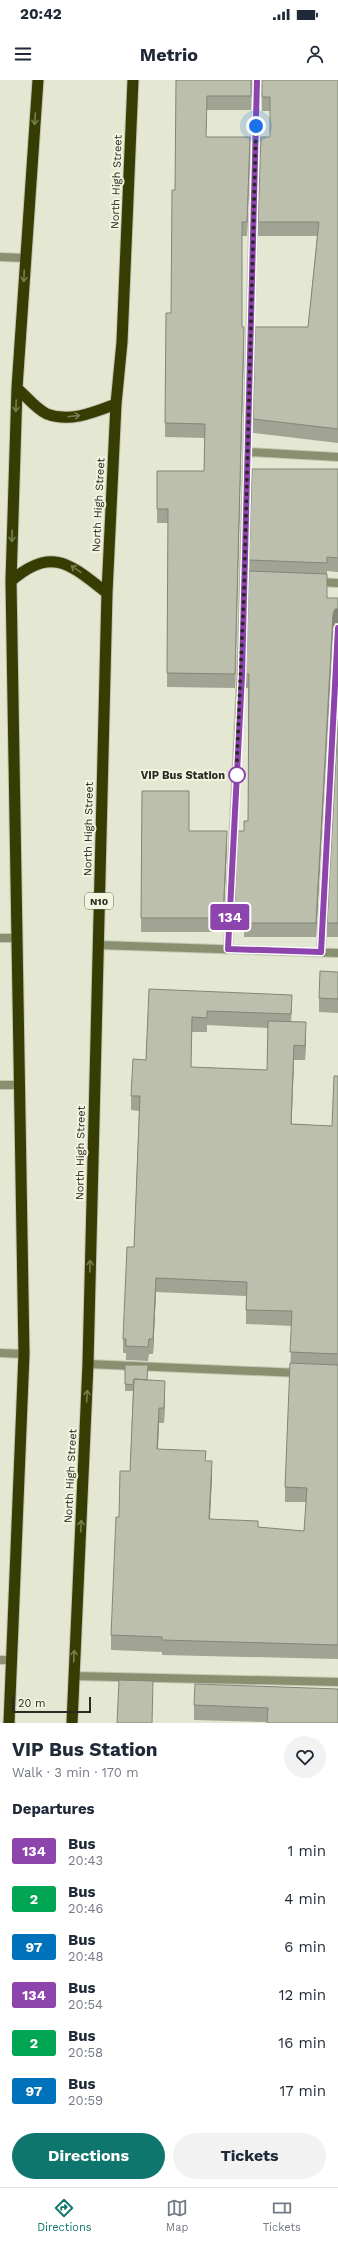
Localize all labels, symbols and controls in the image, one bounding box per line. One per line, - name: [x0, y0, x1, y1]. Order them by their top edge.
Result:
- text: 20:42: [20, 5, 62, 23]
- icon: menu: [12, 43, 34, 65]
- icon: person: [304, 43, 326, 65]
- text: Metrio: [140, 44, 198, 65]
- one-way arrow: [31, 112, 38, 125]
- your location: [246, 116, 266, 136]
- street label: North High Street: [108, 134, 125, 229]
- one-way arrow: [20, 270, 27, 283]
- one-way arrow: [13, 399, 20, 412]
- one-way arrow: [67, 412, 80, 420]
- street label: North High Street: [90, 457, 107, 553]
- one-way arrow: [8, 529, 16, 542]
- one-way arrow: [71, 565, 82, 573]
- marker: VIP Bus Station: [228, 766, 246, 784]
- place label: VIP Bus Station: [141, 769, 225, 782]
- street label: North High Street: [81, 781, 96, 876]
- road number: N10: [85, 893, 113, 909]
- line badge: 134: [207, 904, 253, 930]
- text: 134: [218, 909, 242, 925]
- street label: North High Street: [73, 1105, 88, 1200]
- one-way arrow: [87, 1260, 94, 1273]
- one-way arrow: [83, 1390, 90, 1403]
- street label: North High Street: [62, 1428, 79, 1524]
- one-way arrow: [77, 1520, 84, 1533]
- one-way arrow: [71, 1650, 78, 1663]
- scale bar: [12, 1695, 91, 1714]
- text: 20 m: [18, 1697, 46, 1710]
- button: heart: [284, 1736, 326, 1778]
- text: VIP Bus Station: [12, 1738, 158, 1761]
- text: Walk · 3 min · 170 m: [12, 1765, 139, 1780]
- text: Departures: [12, 1800, 95, 1818]
- text: Bus: [68, 1835, 96, 1853]
- text: 1 min: [287, 1842, 326, 1860]
- text: 134: [22, 1843, 46, 1859]
- text: 20:43: [68, 1853, 103, 1868]
- text: Bus: [68, 1883, 96, 1901]
- text: 4 min: [284, 1890, 326, 1908]
- text: 2: [30, 1891, 38, 1907]
- text: 20:46: [68, 1901, 103, 1916]
- text: Bus: [68, 1931, 96, 1949]
- text: 6 min: [284, 1938, 326, 1956]
- text: 97: [26, 1939, 42, 1955]
- text: 20:48: [68, 1949, 103, 1964]
- text: Bus: [68, 1979, 96, 1997]
- text: 12 min: [279, 1986, 326, 2004]
- text: 134: [22, 1987, 46, 2003]
- text: 20:54: [68, 1997, 103, 2012]
- text: Bus: [68, 2027, 96, 2045]
- text: 16 min: [278, 2034, 326, 2052]
- text: 2: [30, 2035, 38, 2051]
- text: 20:58: [68, 2045, 103, 2060]
- text: Bus: [68, 2075, 96, 2093]
- text: 17 min: [279, 2082, 326, 2100]
- text: 97: [26, 2083, 42, 2099]
- text: 20:59: [68, 2093, 103, 2108]
- button: Directions: [12, 2133, 165, 2179]
- button: Tickets: [173, 2133, 326, 2179]
- tab: Directions: [37, 2197, 92, 2234]
- tab: Map: [166, 2197, 188, 2234]
- tab: Tickets: [263, 2197, 301, 2234]

